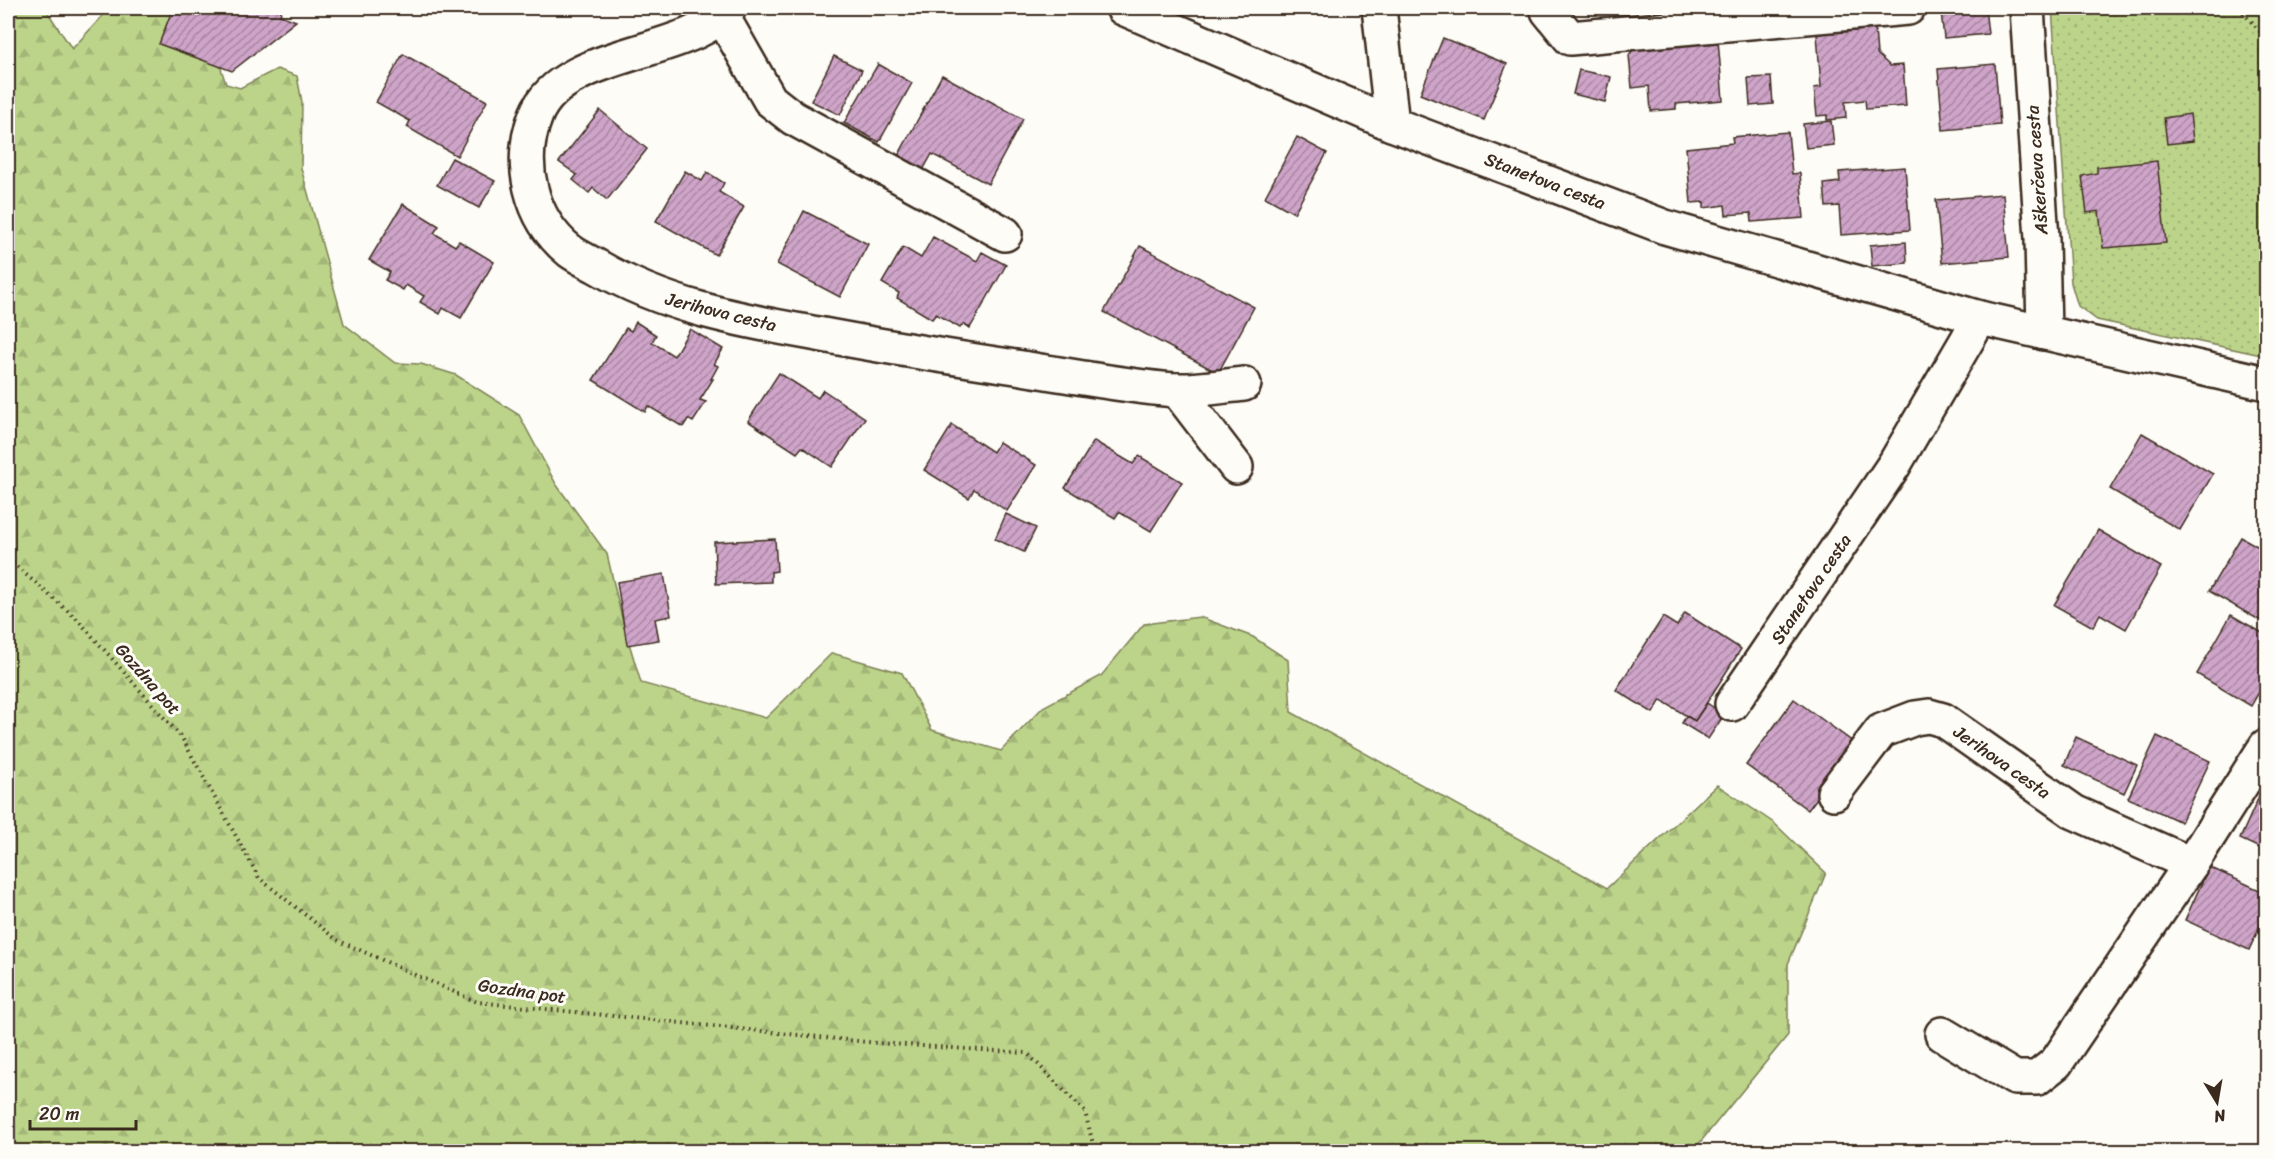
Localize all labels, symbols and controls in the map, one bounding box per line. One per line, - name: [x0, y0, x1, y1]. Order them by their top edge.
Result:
- street label: Aškerčeva cesta: [2016, 103, 2058, 237]
- street label: Stanetova cesta: [1480, 143, 1610, 219]
- street label: Jerihova cesta: [661, 283, 780, 341]
- street label: Stanetova cesta: [1762, 527, 1860, 651]
- street label: Gozdna pot: [107, 635, 189, 723]
- street label: Jerihova cesta: [1946, 716, 2058, 808]
- street label: Gozdna pot: [476, 969, 568, 1013]
- north arrow: [2187, 1072, 2247, 1132]
- scale bar: [30, 1093, 136, 1131]
- text: 20 m: [39, 1098, 79, 1130]
- text: N: [2211, 1101, 2229, 1132]

